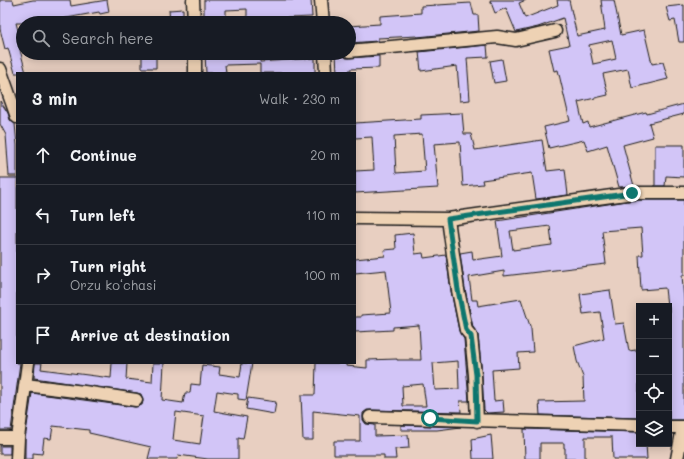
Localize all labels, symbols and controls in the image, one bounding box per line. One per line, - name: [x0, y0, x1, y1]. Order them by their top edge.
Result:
- search box: [16, 16, 356, 60]
- icon: search: [30, 27, 52, 49]
- text: Search here: [62, 28, 153, 48]
- text: 3 min: [32, 87, 77, 109]
- text: Walk · 230 m: [259, 90, 340, 107]
- icon: ahead: [32, 144, 54, 166]
- text: Continue: [70, 145, 137, 165]
- text: 20 m: [310, 146, 340, 163]
- route end: [623, 184, 641, 202]
- icon: left: [32, 204, 54, 226]
- text: Turn left: [70, 205, 135, 225]
- text: 110 m: [306, 206, 340, 223]
- text: Turn right: [70, 256, 147, 276]
- icon: right: [32, 264, 54, 286]
- text: 100 m: [304, 266, 340, 283]
- text: Orzu koʻchasi: [70, 276, 156, 293]
- map controls: [636, 303, 672, 447]
- button: +: [636, 303, 672, 339]
- icon: arrive: [32, 324, 54, 346]
- text: Arrive at destination: [70, 325, 230, 345]
- button: −: [636, 339, 672, 375]
- button: locate: [636, 375, 672, 411]
- route start: [421, 409, 439, 427]
- button: layers: [636, 411, 672, 447]

